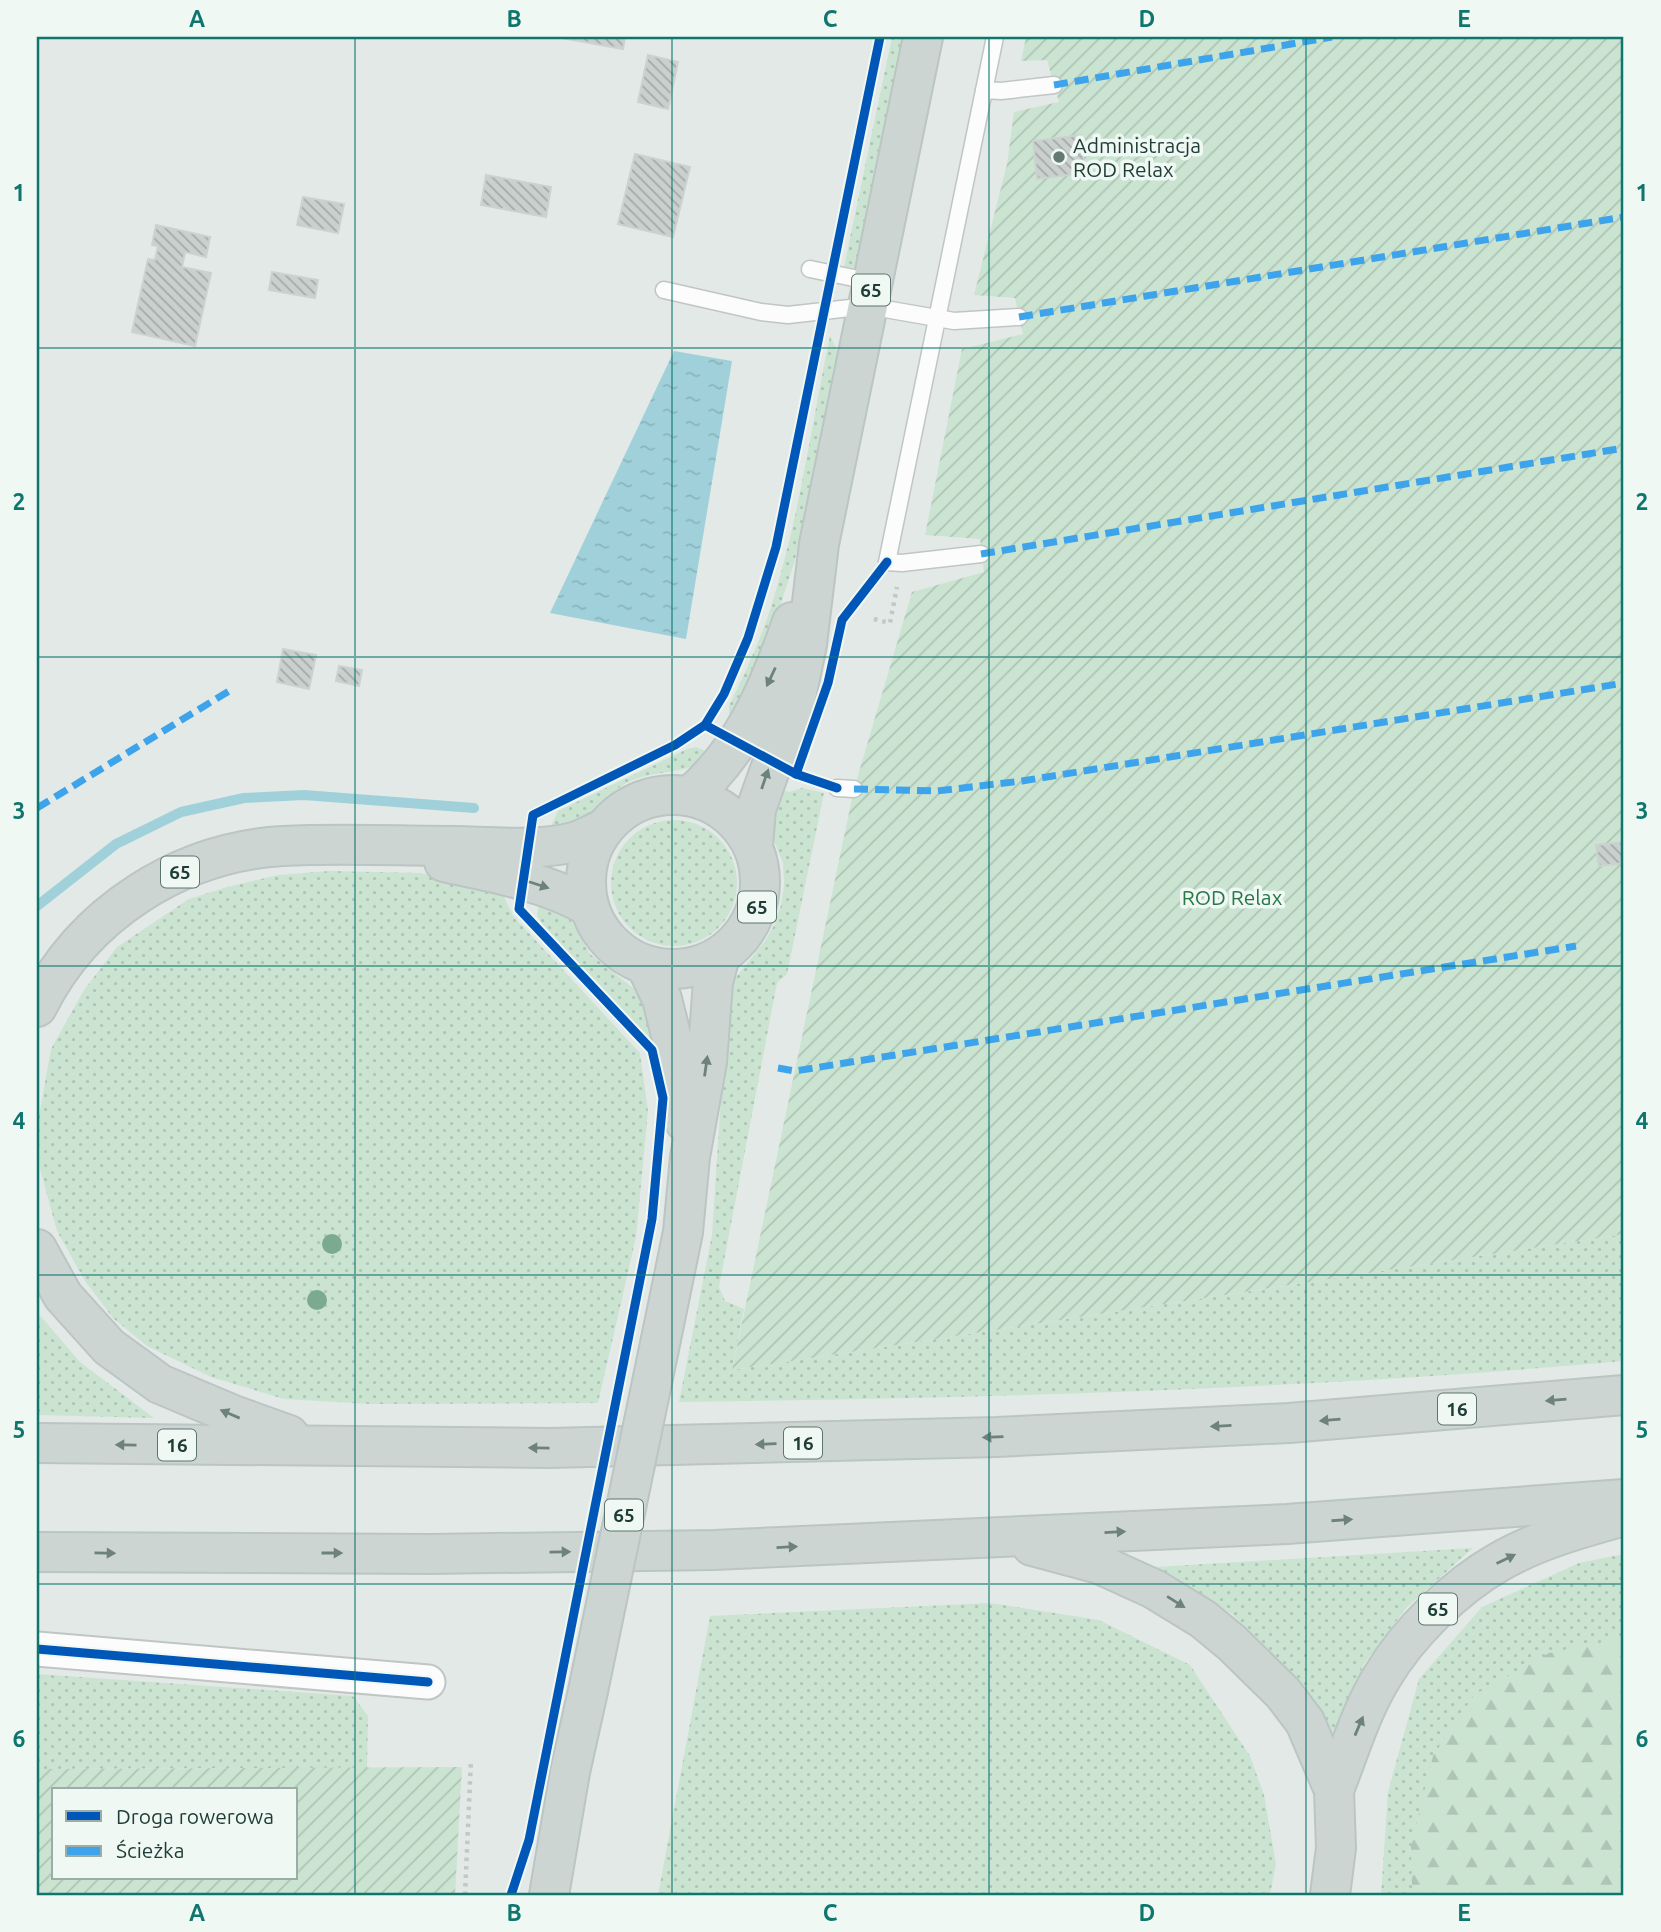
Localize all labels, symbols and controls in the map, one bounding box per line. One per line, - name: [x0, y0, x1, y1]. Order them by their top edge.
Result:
- text: A: [189, 6, 205, 31]
- text: B: [506, 6, 522, 31]
- text: C: [823, 6, 838, 31]
- text: D: [1139, 6, 1155, 31]
- text: E: [1457, 6, 1471, 31]
- place label: Administracja ROD Relax: [1073, 133, 1201, 181]
- marker: Administracja ROD Relax: [1051, 149, 1067, 165]
- text: 1: [13, 180, 25, 205]
- text: 1: [1636, 180, 1648, 205]
- road number: 65: [852, 274, 890, 306]
- text: 2: [13, 489, 25, 514]
- text: 2: [1636, 489, 1648, 514]
- one-way arrow: [765, 667, 776, 688]
- one-way arrow: [761, 769, 771, 790]
- text: 3: [13, 798, 25, 823]
- text: 3: [1636, 798, 1648, 823]
- road number: 65: [161, 856, 199, 888]
- one-way arrow: [529, 880, 550, 891]
- park label: ROD Relax: [1182, 885, 1283, 909]
- road number: 65: [738, 892, 776, 923]
- one-way arrow: [701, 1055, 712, 1077]
- text: 4: [13, 1108, 26, 1133]
- text: 4: [1636, 1108, 1649, 1133]
- road number: 16: [1438, 1394, 1476, 1424]
- one-way arrow: [1545, 1395, 1567, 1406]
- one-way arrow: [219, 1408, 240, 1419]
- one-way arrow: [1318, 1415, 1340, 1426]
- text: 5: [13, 1417, 25, 1442]
- text: 5: [1636, 1417, 1648, 1442]
- one-way arrow: [1209, 1421, 1231, 1432]
- road number: 16: [784, 1428, 822, 1458]
- road number: 16: [158, 1429, 196, 1460]
- one-way arrow: [982, 1431, 1004, 1442]
- one-way arrow: [755, 1438, 777, 1449]
- one-way arrow: [115, 1439, 137, 1451]
- one-way arrow: [527, 1442, 549, 1454]
- road number: 65: [605, 1499, 643, 1530]
- one-way arrow: [1331, 1514, 1353, 1525]
- one-way arrow: [1104, 1526, 1126, 1537]
- one-way arrow: [777, 1541, 799, 1552]
- one-way arrow: [549, 1546, 571, 1558]
- one-way arrow: [94, 1547, 116, 1559]
- one-way arrow: [322, 1547, 344, 1559]
- one-way arrow: [1496, 1554, 1516, 1565]
- road number: 65: [1419, 1594, 1457, 1624]
- one-way arrow: [1166, 1596, 1186, 1609]
- one-way arrow: [1353, 1716, 1365, 1736]
- text: 6: [13, 1726, 26, 1751]
- text: 6: [1636, 1726, 1649, 1751]
- legend: [52, 1788, 298, 1880]
- text: Droga rowerowa: [116, 1804, 274, 1828]
- text: Ścieżka: [116, 1838, 185, 1862]
- text: A: [189, 1900, 205, 1925]
- text: B: [506, 1900, 522, 1925]
- text: C: [823, 1900, 838, 1925]
- text: D: [1139, 1900, 1155, 1925]
- text: E: [1457, 1900, 1471, 1925]

